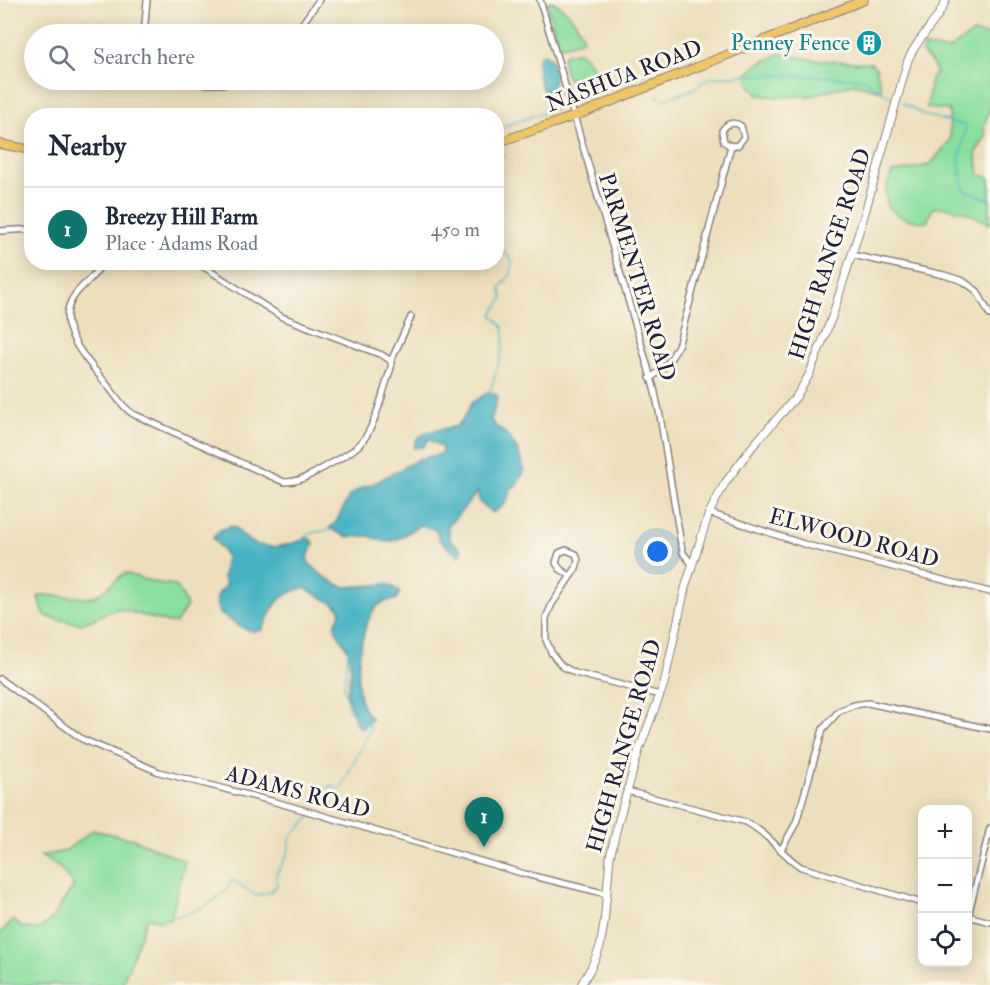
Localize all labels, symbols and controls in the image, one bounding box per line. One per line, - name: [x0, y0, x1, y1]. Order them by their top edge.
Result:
- search box: [24, 24, 504, 90]
- building icon: Penney Fence: [854, 28, 884, 58]
- place label: Penney Fence: [731, 29, 850, 57]
- street label: NASHUA ROAD: [542, 33, 706, 119]
- icon: search: [45, 41, 78, 74]
- text: Search here: [93, 43, 195, 71]
- text: Nearby: [48, 131, 126, 163]
- street label: HIGH RANGE ROAD: [783, 145, 877, 363]
- street label: PARMENTER ROAD: [592, 169, 682, 385]
- text: Breezy Hill Farm: [105, 203, 258, 231]
- text: 1: [64, 217, 71, 242]
- text: 450 m: [431, 217, 480, 242]
- text: Place · Adams Road: [105, 231, 258, 256]
- street label: ELWOOD ROAD: [766, 502, 942, 574]
- your location: [643, 537, 672, 566]
- street label: HIGH RANGE ROAD: [580, 636, 668, 856]
- street label: ADAMS ROAD: [222, 759, 373, 825]
- pin: 1: [464, 798, 504, 847]
- map controls: [918, 805, 972, 967]
- button: +: [918, 805, 972, 859]
- button: −: [918, 859, 972, 913]
- button: locate: [918, 913, 972, 967]

